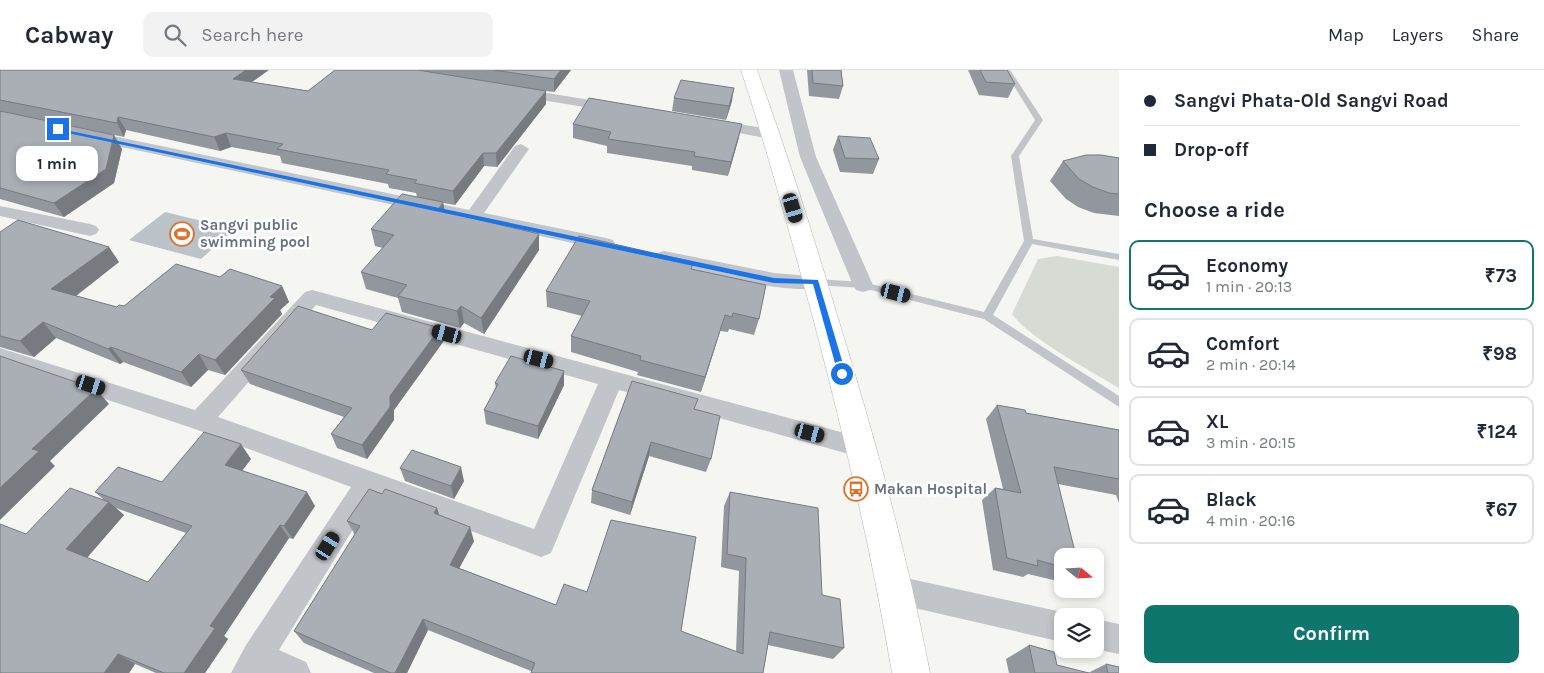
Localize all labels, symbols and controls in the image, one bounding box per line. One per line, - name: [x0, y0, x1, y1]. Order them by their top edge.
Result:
- search box: [143, 12, 493, 57]
- text: Cabway: [25, 21, 113, 49]
- icon: search: [161, 21, 189, 49]
- text: Search here: [201, 24, 304, 46]
- text: Map: [1328, 24, 1364, 46]
- text: Layers: [1392, 24, 1444, 46]
- text: Share: [1472, 24, 1519, 46]
- text: Sangvi Phata-Old Sangvi Road: [1174, 90, 1449, 112]
- route end: [47, 118, 69, 140]
- text: Drop-off: [1174, 139, 1249, 161]
- callout: 1 min: [17, 146, 99, 182]
- text: 1 min: [37, 154, 77, 173]
- car: [781, 191, 804, 225]
- text: Choose a ride: [1144, 197, 1285, 223]
- place label: Sangvi public swimming pool: [200, 216, 310, 251]
- sports icon: Sangvi public swimming pool: [169, 221, 195, 247]
- icon: car: [1146, 253, 1191, 298]
- text: Economy: [1206, 255, 1288, 277]
- text: ₹73: [1485, 265, 1517, 287]
- text: 1 min · 20:13: [1206, 277, 1292, 296]
- car: [879, 282, 912, 304]
- car: [430, 323, 463, 345]
- icon: car: [1146, 331, 1191, 376]
- text: Comfort: [1206, 333, 1280, 355]
- text: ₹98: [1482, 343, 1517, 365]
- car: [522, 348, 555, 370]
- text: 2 min · 20:14: [1206, 355, 1296, 374]
- route start: [831, 363, 853, 385]
- car: [74, 373, 107, 397]
- icon: car: [1146, 409, 1191, 454]
- text: XL: [1206, 411, 1228, 433]
- text: ₹124: [1477, 421, 1517, 443]
- car: [793, 422, 826, 444]
- text: 3 min · 20:15: [1206, 433, 1296, 452]
- bus stop icon: Makan Hospital: [843, 476, 869, 502]
- place label: Makan Hospital: [874, 480, 987, 498]
- icon: car: [1146, 487, 1191, 532]
- text: Black: [1206, 489, 1257, 511]
- text: ₹67: [1485, 499, 1517, 521]
- text: 4 min · 20:16: [1206, 511, 1296, 530]
- car: [313, 529, 342, 563]
- north arrow: [1054, 548, 1104, 598]
- map controls: [1054, 548, 1104, 658]
- button: Confirm: [1144, 605, 1519, 663]
- button: layers: [1054, 608, 1104, 658]

